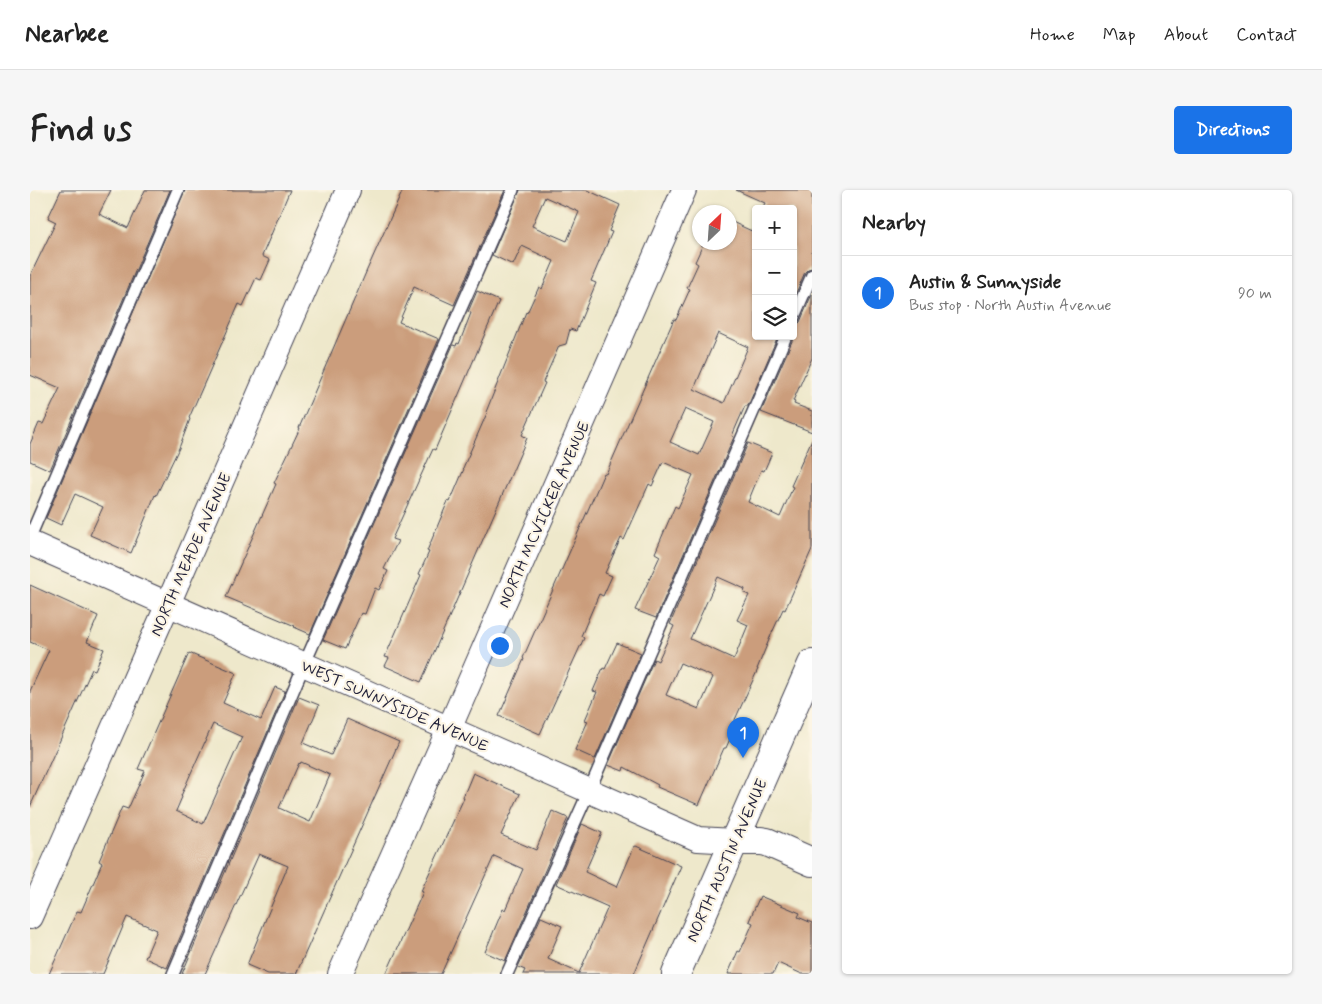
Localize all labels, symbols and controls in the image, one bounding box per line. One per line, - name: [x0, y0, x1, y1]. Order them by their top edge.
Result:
- text: Nearbee: [25, 19, 109, 50]
- text: Home: [1030, 23, 1075, 47]
- text: Map: [1103, 23, 1136, 47]
- text: About: [1164, 23, 1208, 47]
- text: Contact: [1236, 23, 1297, 47]
- button: Directions: [1174, 106, 1292, 154]
- text: Find us: [30, 107, 132, 153]
- north arrow: [692, 205, 737, 250]
- map controls: [752, 205, 797, 340]
- button: +: [752, 205, 797, 250]
- text: Nearby: [862, 209, 926, 237]
- button: −: [752, 250, 797, 295]
- text: Austin & Sunnyside: [909, 270, 1061, 295]
- text: 1: [874, 283, 882, 304]
- text: 90 m: [1238, 283, 1272, 304]
- button: layers: [752, 295, 797, 340]
- text: Bus stop · North Austin Avenue: [909, 295, 1112, 316]
- street label: NORTH MCVICKER AVENUE: [494, 418, 595, 611]
- street label: NORTH MEADE AVENUE: [146, 470, 237, 640]
- your location: [487, 633, 513, 659]
- street label: WEST SUNNYSIDE AVENUE: [298, 656, 491, 757]
- pin: 1: [727, 717, 759, 758]
- street label: NORTH AUSTIN AVENUE: [682, 776, 773, 946]

